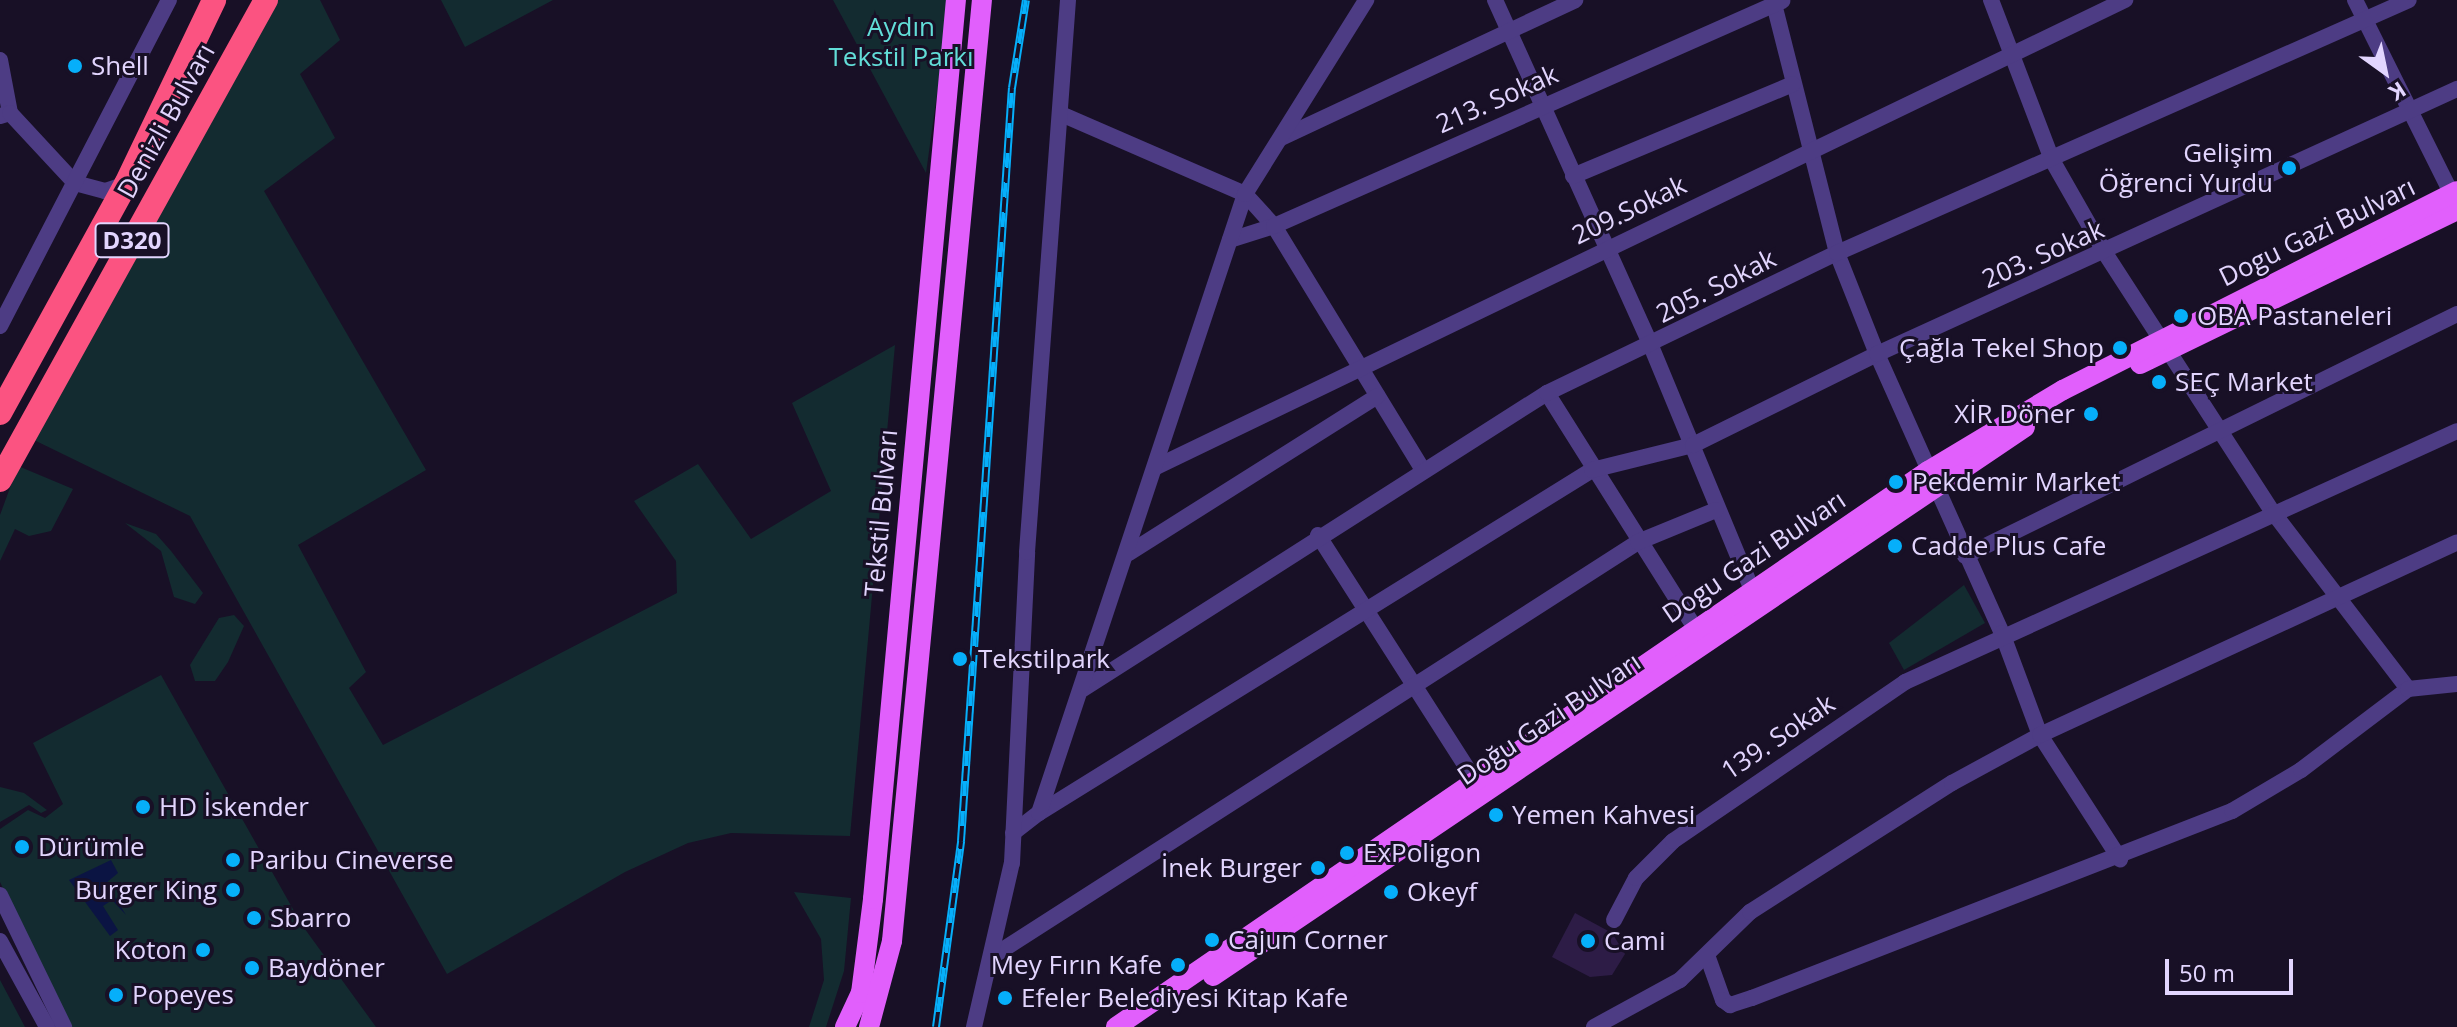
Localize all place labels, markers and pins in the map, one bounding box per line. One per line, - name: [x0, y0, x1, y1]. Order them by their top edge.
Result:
- place label: Shell: [91, 50, 149, 82]
- marker: Shell: [66, 57, 84, 75]
- place label: Gelişim Öğrenci Yurdu: [2099, 137, 2273, 198]
- marker: Gelişim Öğrenci Yurdu: [2280, 159, 2298, 177]
- place label: OBA Pastaneleri: [2197, 300, 2392, 332]
- marker: OBA Pastaneleri: [2172, 307, 2190, 325]
- place label: Çağla Tekel Shop: [1899, 332, 2104, 364]
- marker: Çağla Tekel Shop: [2111, 339, 2129, 357]
- place label: SEÇ Market: [2175, 366, 2313, 398]
- marker: SEÇ Market: [2150, 373, 2168, 391]
- place label: XİR Döner: [1954, 398, 2075, 430]
- marker: XİR Döner: [2082, 405, 2100, 423]
- place label: Pekdemir Market: [1912, 466, 2120, 498]
- marker: Pekdemir Market: [1887, 473, 1905, 491]
- place label: Cadde Plus Cafe: [1911, 530, 2106, 562]
- marker: Cadde Plus Cafe: [1886, 537, 1904, 555]
- place label: Tekstilpark: [978, 643, 1110, 675]
- marker: Tekstilpark: [949, 648, 971, 670]
- place label: HD İskender: [159, 791, 309, 823]
- marker: HD İskender: [134, 798, 152, 816]
- place label: Yemen Kahvesi: [1512, 799, 1695, 831]
- marker: Yemen Kahvesi: [1487, 806, 1505, 824]
- place label: Dürümle: [38, 831, 145, 863]
- place label: ExPoligon: [1363, 837, 1481, 869]
- marker: Dürümle: [13, 838, 31, 856]
- place label: Paribu Cineverse: [249, 844, 454, 876]
- marker: ExPoligon: [1338, 844, 1356, 862]
- marker: Paribu Cineverse: [224, 851, 242, 869]
- place label: İnek Burger: [1161, 852, 1302, 884]
- marker: İnek Burger: [1309, 859, 1327, 877]
- place label: Burger King: [75, 874, 217, 906]
- place label: Okeyf: [1407, 876, 1477, 908]
- marker: Burger King: [224, 881, 242, 899]
- marker: Okeyf: [1382, 883, 1400, 901]
- place label: Sbarro: [270, 902, 352, 934]
- marker: Sbarro: [245, 909, 263, 927]
- place label: Cajun Corner: [1228, 924, 1388, 956]
- place label: Cami: [1604, 925, 1665, 957]
- marker: Cajun Corner: [1203, 931, 1221, 949]
- marker: Cami: [1579, 932, 1597, 950]
- place label: Koton: [115, 934, 187, 966]
- marker: Koton: [194, 941, 212, 959]
- place label: Mey Fırın Kafe: [991, 949, 1162, 981]
- place label: Baydöner: [268, 952, 385, 984]
- marker: Mey Fırın Kafe: [1169, 956, 1187, 974]
- marker: Baydöner: [243, 959, 261, 977]
- place label: Popeyes: [132, 979, 234, 1011]
- place label: Efeler Belediyesi Kitap Kafe: [1021, 982, 1348, 1014]
- marker: Popeyes: [107, 986, 125, 1004]
- marker: Efeler Belediyesi Kitap Kafe: [996, 989, 1014, 1007]

